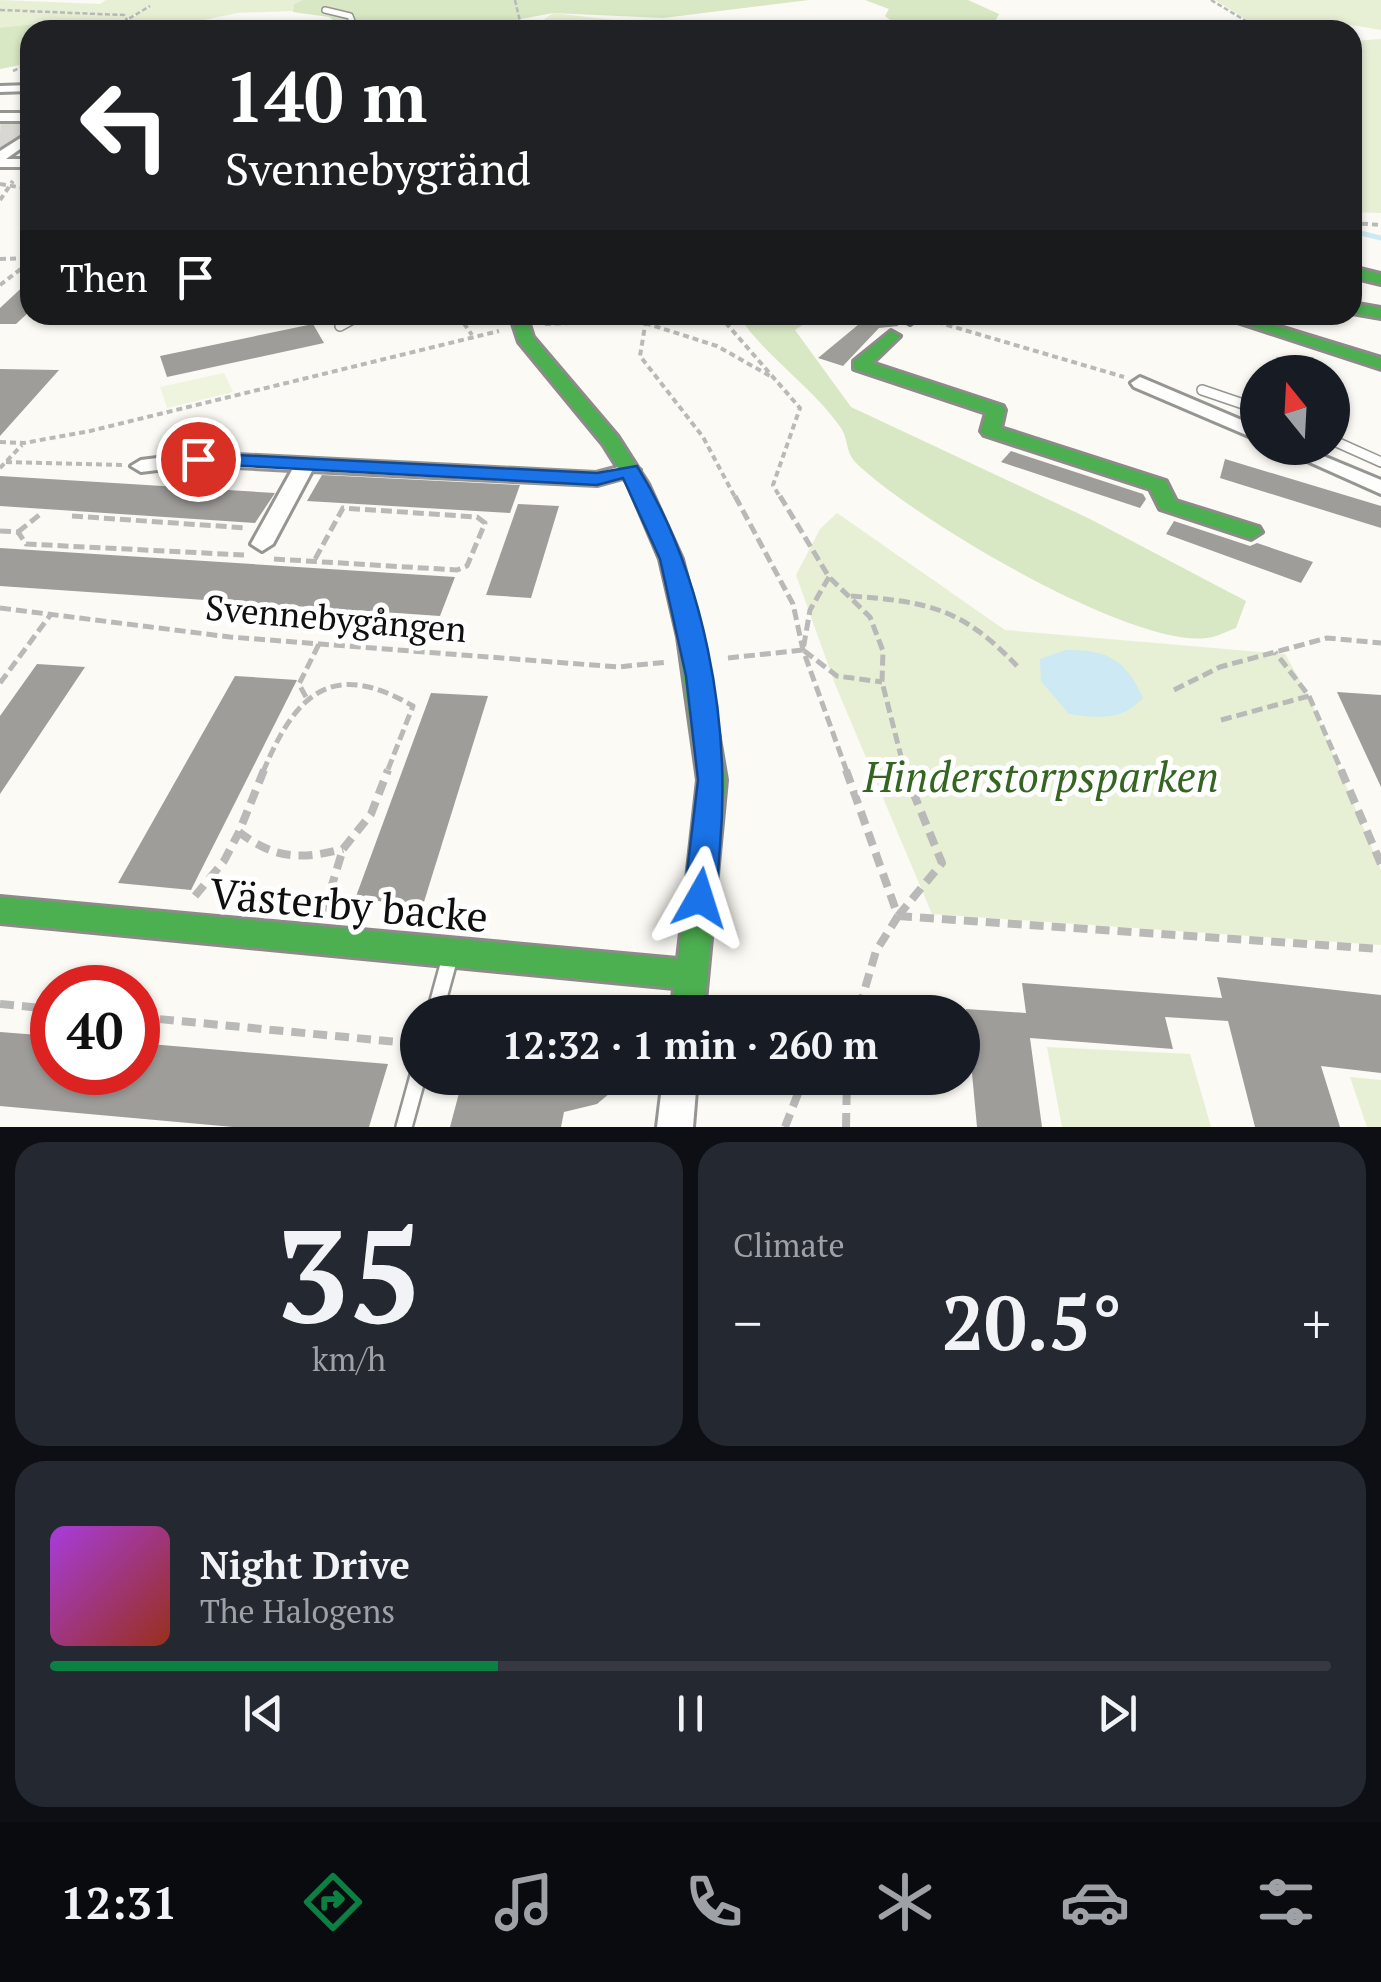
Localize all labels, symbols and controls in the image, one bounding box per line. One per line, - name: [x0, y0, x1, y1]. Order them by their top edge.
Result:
- text: 140 m: [225, 49, 427, 142]
- icon: left: [60, 60, 190, 190]
- text: Svennebygränd: [225, 138, 531, 198]
- icon: arrive: [168, 250, 223, 305]
- text: Then: [60, 253, 148, 303]
- north arrow: [1240, 355, 1350, 465]
- map controls: [1240, 355, 1350, 465]
- pin: [156, 417, 241, 502]
- icon: arrive: [171, 432, 226, 487]
- street label: Svennebygången: [204, 584, 469, 652]
- park label: Hinderstorpsparken: [862, 748, 1219, 804]
- position arrow: [648, 846, 752, 950]
- street label: Västerby backe: [208, 864, 490, 944]
- speed limit sign: 40: [30, 965, 160, 1095]
- text: 12:32 · 1 min · 260 m: [502, 1020, 878, 1070]
- text: 35: [276, 1187, 422, 1359]
- text: Climate: [733, 1224, 845, 1266]
- text: 20.5°: [942, 1272, 1122, 1371]
- text: −: [733, 1286, 762, 1359]
- text: +: [1302, 1286, 1331, 1359]
- text: km/h: [312, 1338, 386, 1380]
- text: Night Drive: [200, 1540, 410, 1590]
- text: The Halogens: [200, 1590, 395, 1632]
- icon: previous: [236, 1686, 291, 1741]
- icon: pause: [663, 1686, 718, 1741]
- icon: next: [1090, 1686, 1145, 1741]
- icon: directions: [298, 1867, 368, 1937]
- icon: music: [489, 1867, 559, 1937]
- icon: phone: [679, 1867, 749, 1937]
- icon: climate: [870, 1867, 940, 1937]
- icon: car: [1060, 1867, 1130, 1937]
- icon: filters: [1251, 1867, 1321, 1937]
- text: 12:31: [60, 1872, 177, 1932]

